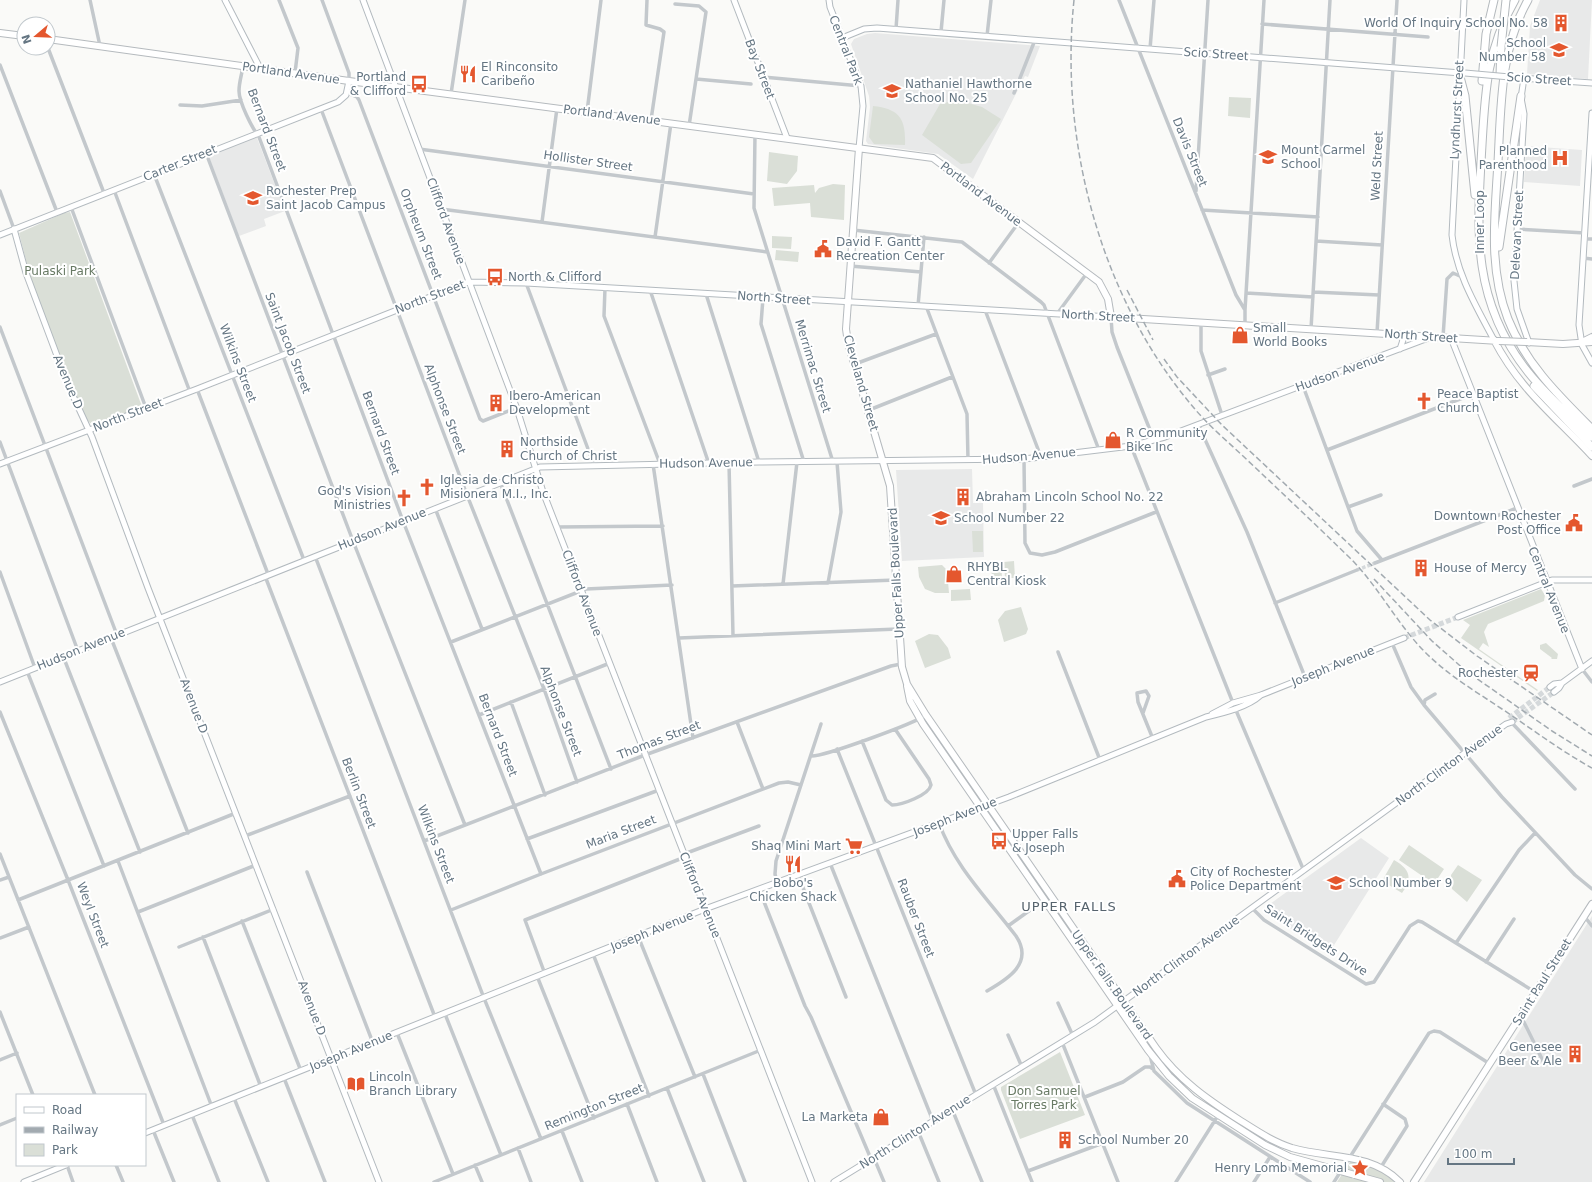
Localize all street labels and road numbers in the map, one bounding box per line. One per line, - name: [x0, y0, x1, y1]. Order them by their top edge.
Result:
- street label: Central Park: [826, 13, 866, 87]
- street label: Bay Street: [742, 37, 778, 101]
- street label: Scio Street: [1183, 45, 1249, 63]
- street label: Portland Avenue: [241, 59, 341, 87]
- street label: Lyndhurst Street: [1447, 60, 1467, 160]
- street label: Scio Street: [1506, 70, 1572, 88]
- street label: Bernard Street: [245, 86, 289, 174]
- street label: Portland Avenue: [562, 102, 662, 128]
- street label: Davis Street: [1170, 115, 1210, 189]
- street label: Weld Street: [1368, 131, 1386, 201]
- street label: Carter Street: [141, 142, 219, 184]
- street label: Hollister Street: [543, 148, 634, 174]
- street label: Portland Avenue: [938, 159, 1024, 229]
- street label: Clifford Avenue: [424, 176, 468, 266]
- street label: Orpheum Street: [397, 186, 445, 282]
- street label: Inner Loop: [1473, 190, 1487, 254]
- street label: Delevan Street: [1508, 190, 1526, 280]
- street label: North Street: [393, 277, 467, 317]
- street label: North Street: [737, 288, 812, 308]
- street label: Saint Jacob Street: [262, 290, 314, 396]
- street label: North Street: [1061, 307, 1136, 325]
- street label: Merrimac Street: [792, 318, 834, 415]
- street label: Wilkins Street: [217, 322, 259, 404]
- street label: North Street: [1384, 326, 1459, 346]
- street label: Cleveland Street: [841, 333, 882, 433]
- street label: Hudson Avenue: [1294, 349, 1386, 395]
- street label: Avenue D: [50, 353, 86, 411]
- street label: Alphonse Street: [421, 362, 469, 456]
- street label: Bernard Street: [359, 389, 403, 477]
- street label: North Street: [91, 395, 165, 435]
- street label: Hudson Avenue: [982, 445, 1076, 467]
- street label: Hudson Avenue: [659, 455, 753, 471]
- street label: Hudson Avenue: [336, 505, 428, 553]
- street label: Upper Falls Boulevard: [886, 507, 906, 639]
- street label: Central Avenue: [1525, 545, 1573, 635]
- street label: Clifford Avenue: [559, 548, 605, 638]
- street label: Hudson Avenue: [35, 625, 127, 673]
- street label: Joseph Avenue: [1289, 643, 1376, 689]
- street label: Alphonse Street: [537, 664, 585, 758]
- street label: Avenue D: [177, 677, 211, 735]
- street label: Bernard Street: [476, 691, 520, 779]
- street label: Thomas Street: [615, 718, 703, 763]
- street label: North Clinton Avenue: [1393, 722, 1505, 808]
- street label: Berlin Street: [339, 755, 379, 831]
- street label: Joseph Avenue: [910, 795, 999, 840]
- street label: Wilkins Street: [415, 803, 457, 885]
- street label: Maria Street: [584, 812, 658, 852]
- street label: Clifford Avenue: [676, 850, 724, 940]
- street label: Rauber Street: [895, 877, 938, 960]
- street label: Weyl Street: [74, 880, 112, 950]
- street label: Saint Bridgets Drive: [1262, 901, 1370, 979]
- street label: Joseph Avenue: [608, 908, 695, 954]
- street label: North Clinton Avenue: [1130, 913, 1242, 999]
- street label: Upper Falls Boulevard: [1069, 927, 1155, 1043]
- street label: Saint Paul Street: [1510, 936, 1575, 1028]
- street label: Avenue D: [295, 979, 329, 1037]
- street label: Joseph Avenue: [307, 1028, 394, 1074]
- street label: Remington Street: [543, 1081, 646, 1133]
- street label: North Clinton Avenue: [857, 1092, 973, 1172]

